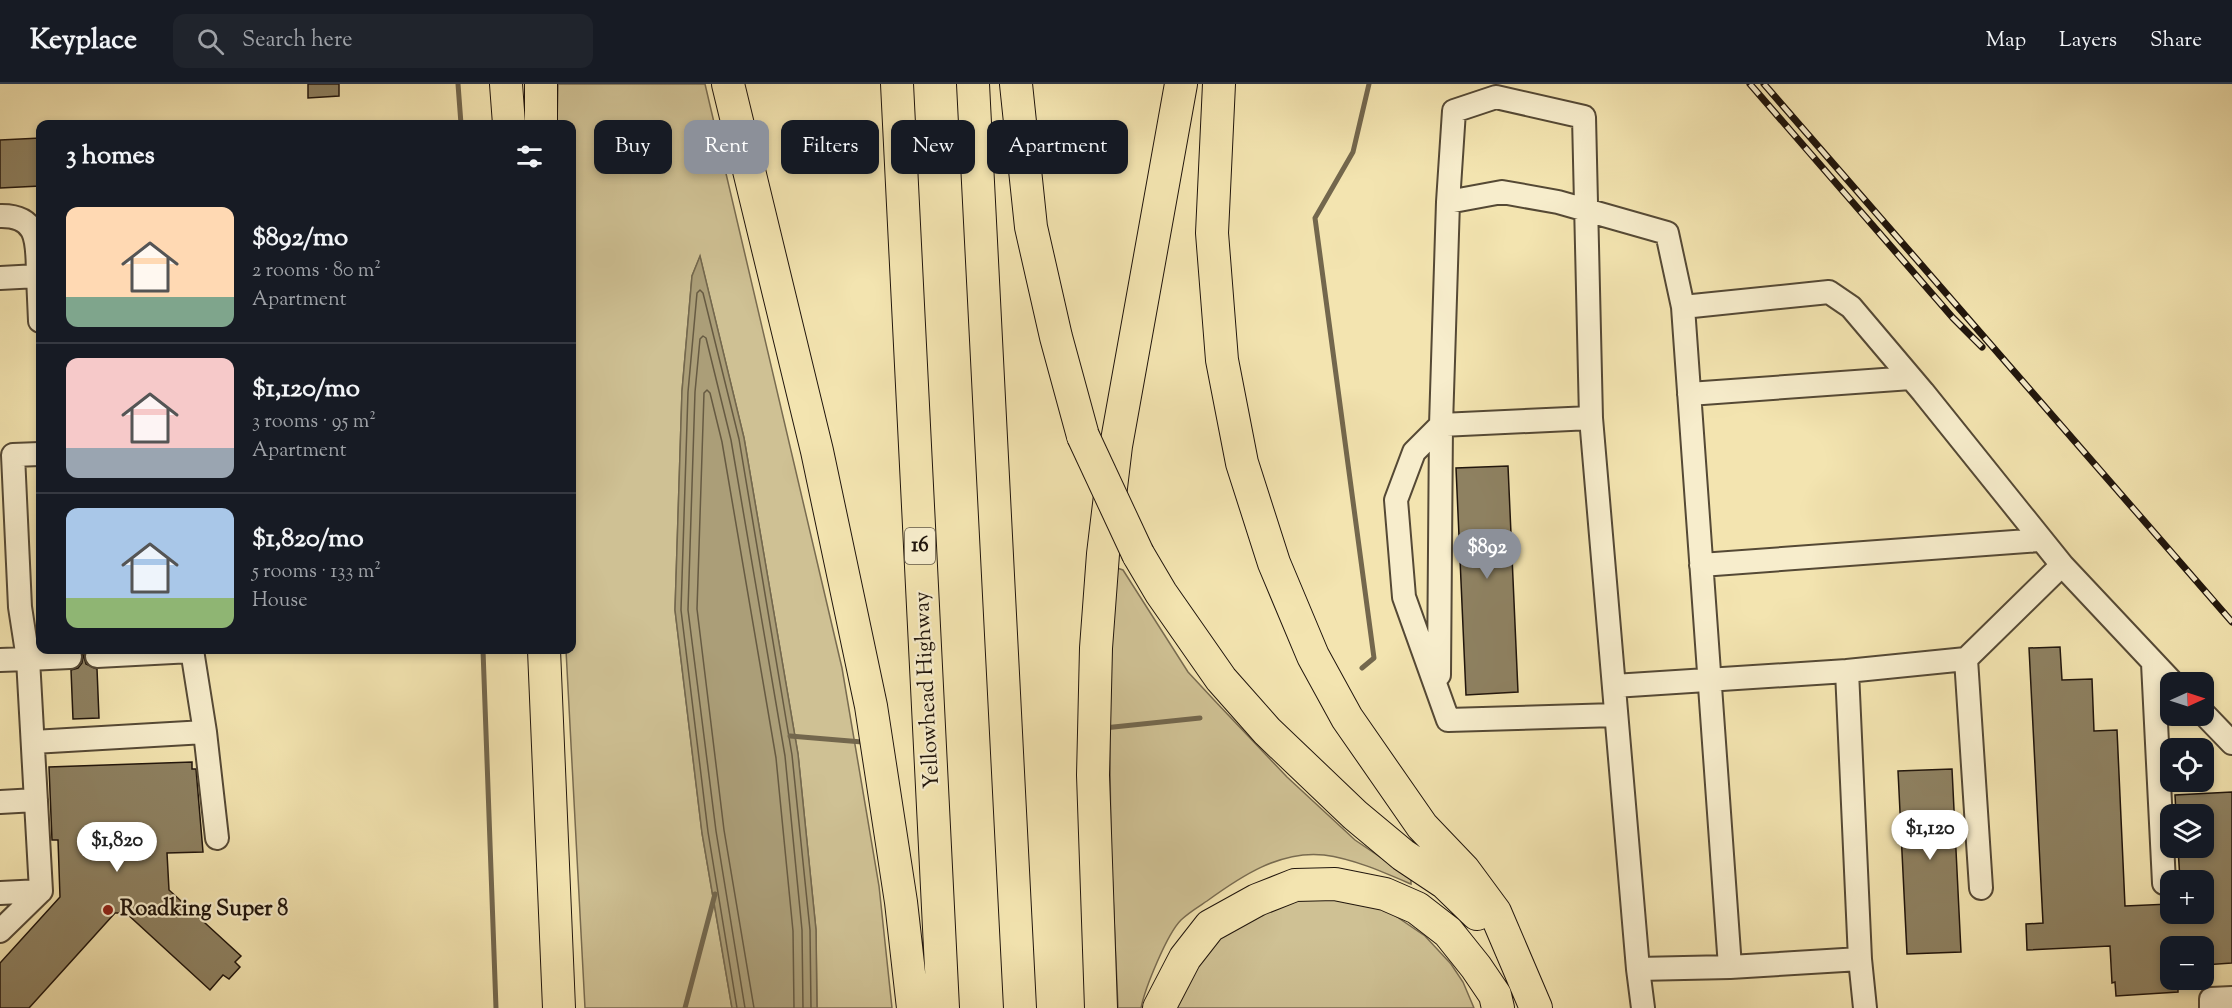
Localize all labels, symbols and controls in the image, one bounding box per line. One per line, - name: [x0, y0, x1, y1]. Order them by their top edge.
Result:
- search box: [173, 14, 593, 68]
- text: Keyplace: [30, 21, 137, 61]
- icon: search: [194, 25, 227, 58]
- text: Search here: [242, 25, 352, 57]
- text: Map: [1986, 26, 2026, 56]
- text: Layers: [2059, 26, 2117, 56]
- text: Share: [2150, 26, 2202, 56]
- chip: Buy: [594, 120, 672, 174]
- chip: Rent: [684, 120, 769, 174]
- chip: Filters: [781, 120, 879, 174]
- chip: New: [891, 120, 975, 174]
- chip: Apartment: [987, 120, 1128, 174]
- text: 3 homes: [66, 138, 155, 175]
- icon: filters: [513, 140, 546, 173]
- text: $892/mo: [252, 220, 348, 257]
- icon: home: [114, 231, 186, 303]
- text: 2 rooms · 80 m²: [252, 257, 381, 286]
- text: Apartment: [252, 286, 347, 315]
- text: $1,120/mo: [252, 371, 360, 408]
- icon: home: [114, 382, 186, 454]
- text: 3 rooms · 95 m²: [252, 408, 376, 437]
- text: Apartment: [252, 437, 347, 466]
- text: $1,820/mo: [252, 521, 364, 558]
- road number: 16: [905, 528, 935, 564]
- pin: $892: [1451, 529, 1523, 580]
- icon: home: [114, 532, 186, 604]
- text: $892: [1467, 534, 1507, 563]
- text: 5 rooms · 133 m²: [252, 558, 381, 587]
- text: House: [252, 587, 307, 616]
- street label: Yellowhead Highway: [907, 590, 949, 789]
- north arrow: [2160, 672, 2214, 726]
- map controls: [2160, 672, 2214, 990]
- button: locate: [2160, 738, 2214, 792]
- button: layers: [2160, 804, 2214, 858]
- pin: $1,120: [1881, 810, 1979, 861]
- text: $1,120: [1905, 815, 1955, 844]
- pin: $1,820: [68, 822, 166, 873]
- text: $1,820: [91, 827, 143, 856]
- button: +: [2160, 870, 2214, 924]
- place label: Roadking Super 8: [120, 894, 288, 926]
- marker: Roadking Super 8: [101, 903, 115, 917]
- button: −: [2160, 936, 2214, 990]

